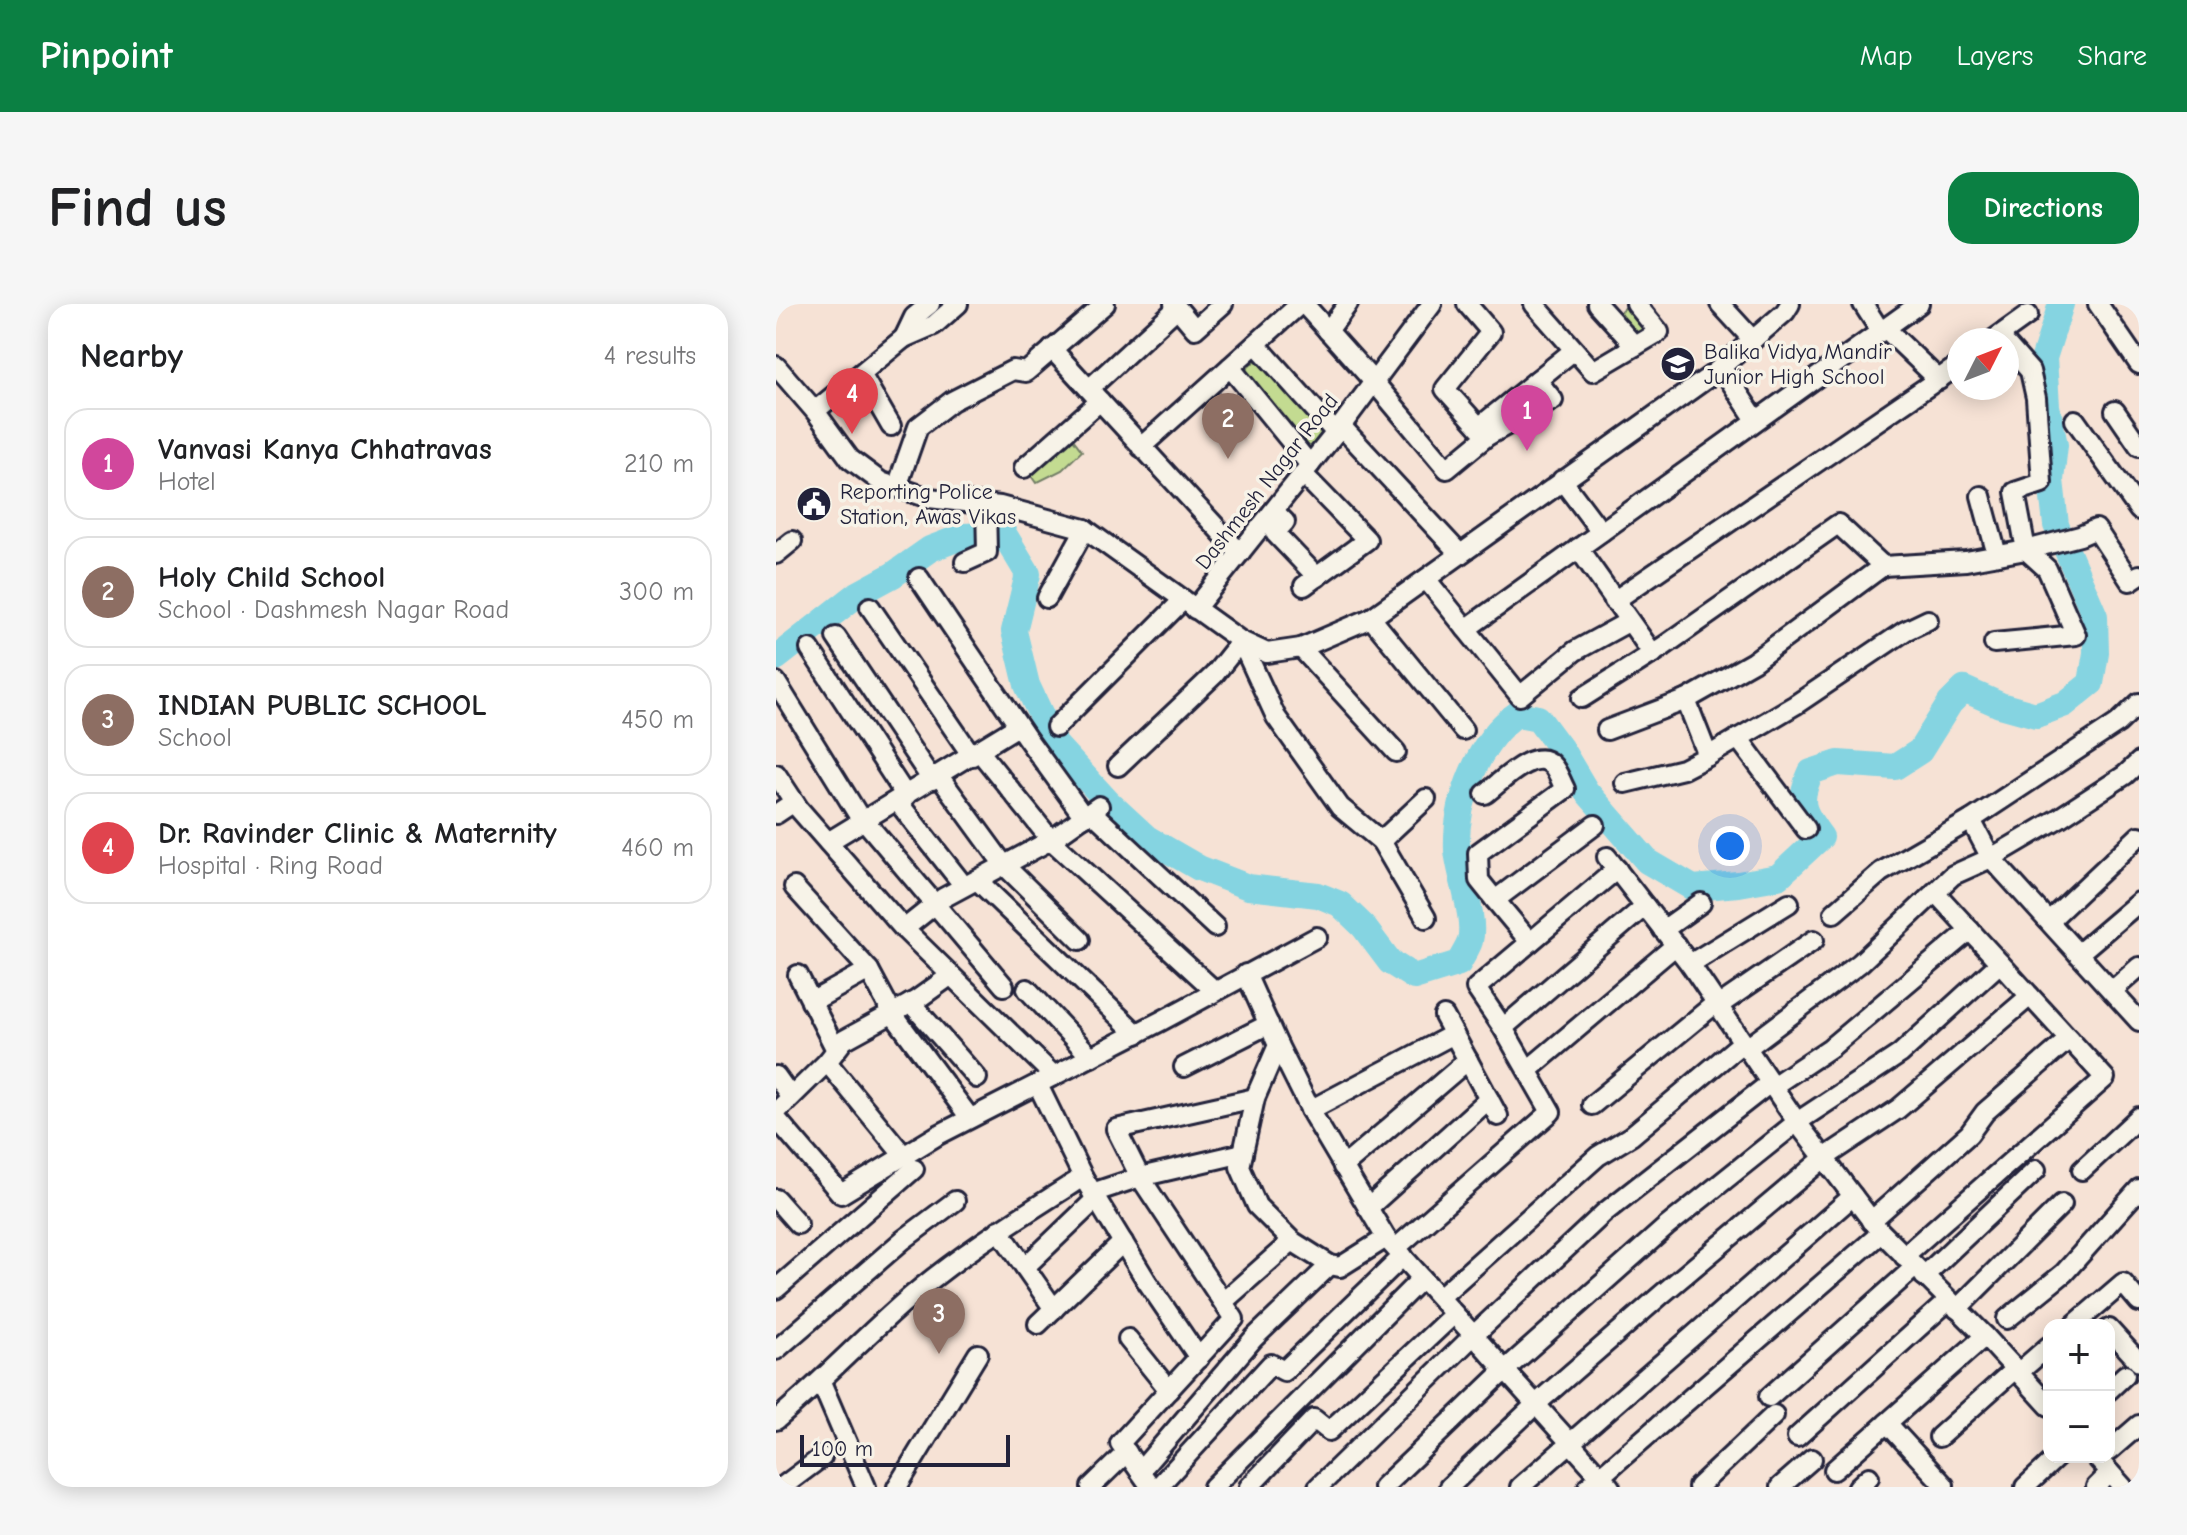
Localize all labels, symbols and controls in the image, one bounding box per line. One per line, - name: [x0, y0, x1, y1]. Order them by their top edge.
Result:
- text: Pinpoint: [40, 34, 173, 78]
- text: Map: [1860, 40, 1913, 72]
- text: Layers: [1957, 40, 2033, 72]
- text: Share: [2077, 40, 2147, 72]
- button: Directions: [1948, 172, 2139, 244]
- text: Find us: [48, 176, 227, 240]
- north arrow: [1947, 328, 2019, 400]
- text: Nearby: [80, 336, 183, 376]
- place label: Balika Vidya Mandir Junior High School: [1704, 339, 1892, 390]
- text: 4 results: [604, 341, 696, 371]
- school or university icon: Balika Vidya Mandir Junior High School: [1659, 345, 1697, 383]
- pin: 4: [826, 368, 878, 434]
- pin: 1: [1501, 385, 1553, 451]
- street label: Dashmesh Nagar Road: [1190, 388, 1344, 575]
- pin: 2: [1202, 393, 1254, 459]
- text: Vanvasi Kanya Chhatravas: [158, 432, 492, 467]
- text: 1: [103, 449, 113, 479]
- text: 210 m: [624, 449, 694, 479]
- text: Hotel: [158, 467, 216, 497]
- place label: Reporting Police Station, Awas Vikas: [840, 479, 1016, 530]
- public building icon: Reporting Police Station, Awas Vikas: [795, 485, 833, 523]
- text: Holy Child School: [158, 560, 385, 595]
- text: 2: [102, 577, 114, 607]
- text: 300 m: [619, 577, 694, 607]
- text: School · Dashmesh Nagar Road: [158, 595, 509, 625]
- text: INDIAN PUBLIC SCHOOL: [158, 688, 487, 723]
- text: 3: [102, 705, 114, 735]
- text: 450 m: [621, 705, 694, 735]
- text: School: [158, 723, 232, 753]
- text: Dr. Ravinder Clinic & Maternity: [158, 816, 557, 851]
- your location: [1710, 826, 1750, 866]
- text: 4: [102, 833, 114, 863]
- text: 460 m: [621, 833, 694, 863]
- text: Hospital · Ring Road: [158, 851, 383, 881]
- pin: 3: [913, 1288, 965, 1354]
- map controls: [2043, 1319, 2115, 1463]
- button: +: [2043, 1319, 2115, 1391]
- button: −: [2043, 1391, 2115, 1463]
- scale bar: [800, 1431, 1010, 1467]
- text: 100 m: [812, 1436, 873, 1462]

